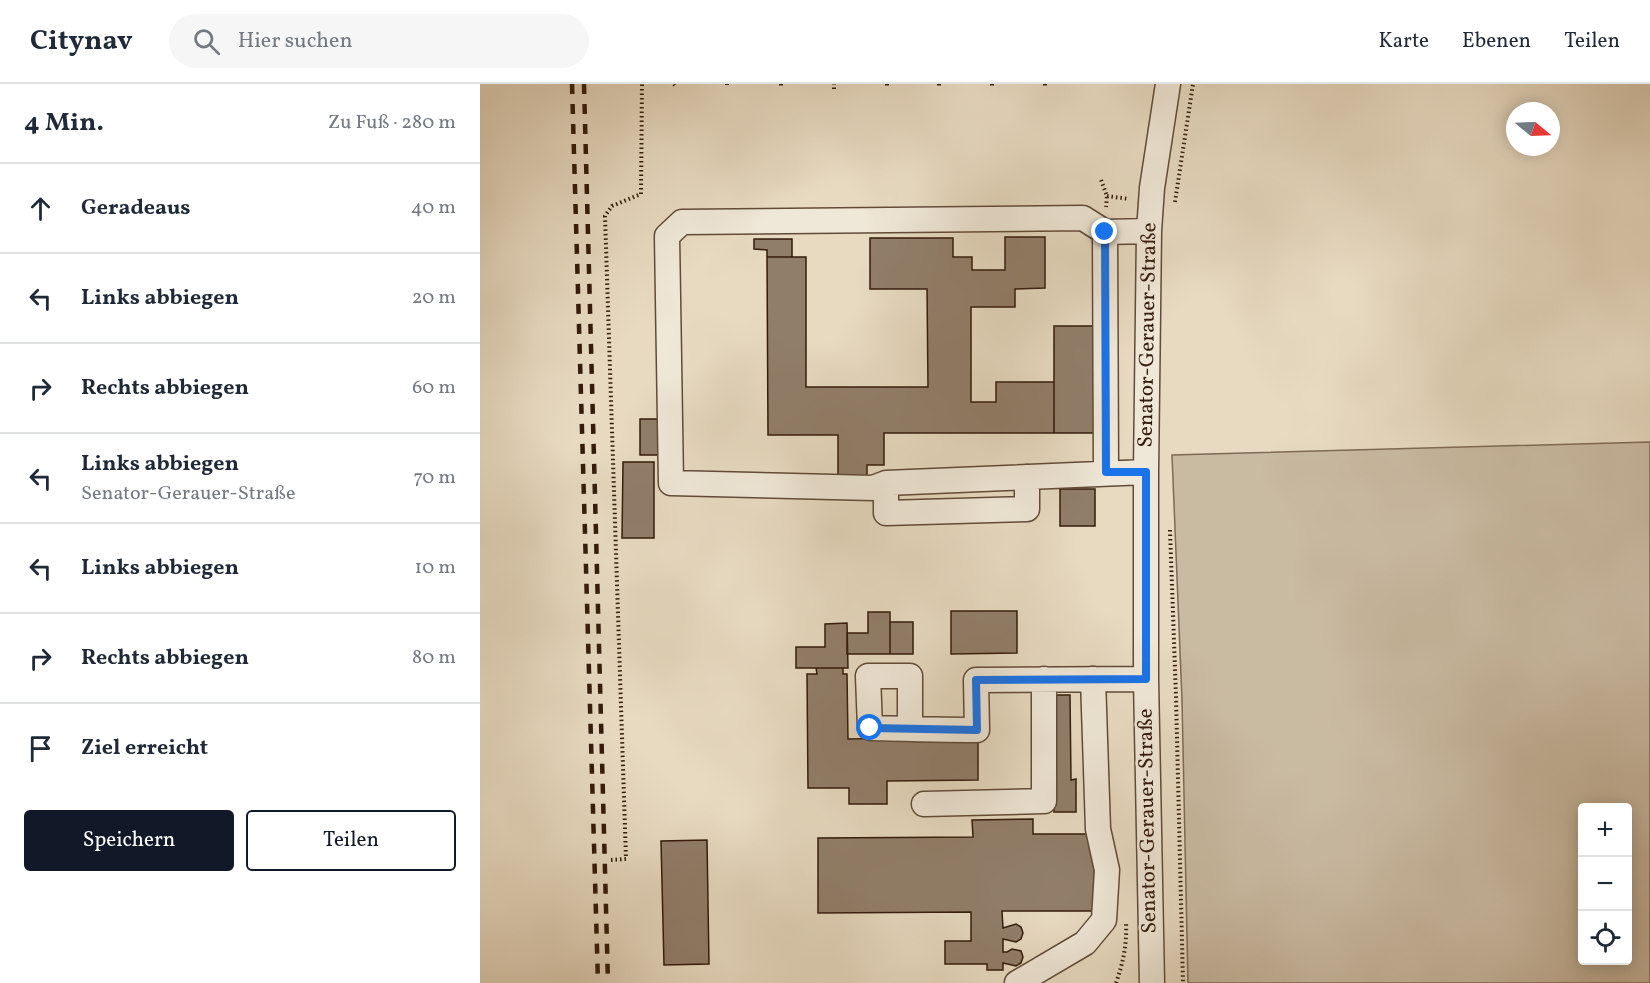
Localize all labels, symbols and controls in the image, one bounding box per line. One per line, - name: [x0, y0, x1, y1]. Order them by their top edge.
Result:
- search box: [169, 14, 589, 68]
- text: Citynav: [30, 22, 133, 61]
- icon: search: [190, 25, 223, 58]
- text: Hier suchen: [238, 26, 353, 57]
- text: Karte: [1378, 27, 1429, 56]
- text: Ebenen: [1462, 27, 1531, 56]
- text: Teilen: [1564, 27, 1620, 56]
- north arrow: [1506, 102, 1560, 156]
- text: 4 Min.: [24, 105, 104, 141]
- text: Zu Fuß · 280 m: [328, 109, 456, 137]
- icon: ahead: [24, 192, 57, 225]
- text: Geradeaus: [81, 193, 191, 224]
- text: 40 m: [411, 194, 456, 222]
- route end: [1091, 218, 1117, 244]
- street label: Senator-Gerauer-Straße: [1132, 222, 1164, 448]
- icon: left: [24, 282, 57, 315]
- text: Links abbiegen: [81, 283, 239, 314]
- text: 20 m: [412, 284, 456, 312]
- icon: right: [24, 372, 57, 405]
- text: Rechts abbiegen: [81, 373, 249, 404]
- text: 60 m: [412, 374, 456, 402]
- text: Links abbiegen: [81, 449, 239, 480]
- icon: left: [24, 462, 57, 495]
- text: 70 m: [413, 464, 456, 492]
- text: Senator-Gerauer-Straße: [81, 480, 296, 508]
- icon: left: [24, 552, 57, 585]
- text: Links abbiegen: [81, 553, 239, 584]
- text: 10 m: [415, 554, 456, 582]
- icon: right: [24, 642, 57, 675]
- text: Rechts abbiegen: [81, 643, 249, 674]
- text: 80 m: [412, 644, 456, 672]
- street label: Senator-Gerauer-Straße: [1132, 708, 1164, 934]
- route start: [856, 714, 882, 740]
- icon: arrive: [24, 732, 57, 765]
- text: Ziel erreicht: [81, 733, 208, 764]
- map controls: [1578, 803, 1632, 965]
- button: +: [1578, 803, 1632, 857]
- button: Speichern: [24, 810, 234, 871]
- button: Teilen: [246, 810, 456, 871]
- button: −: [1578, 857, 1632, 911]
- button: locate: [1578, 911, 1632, 965]

